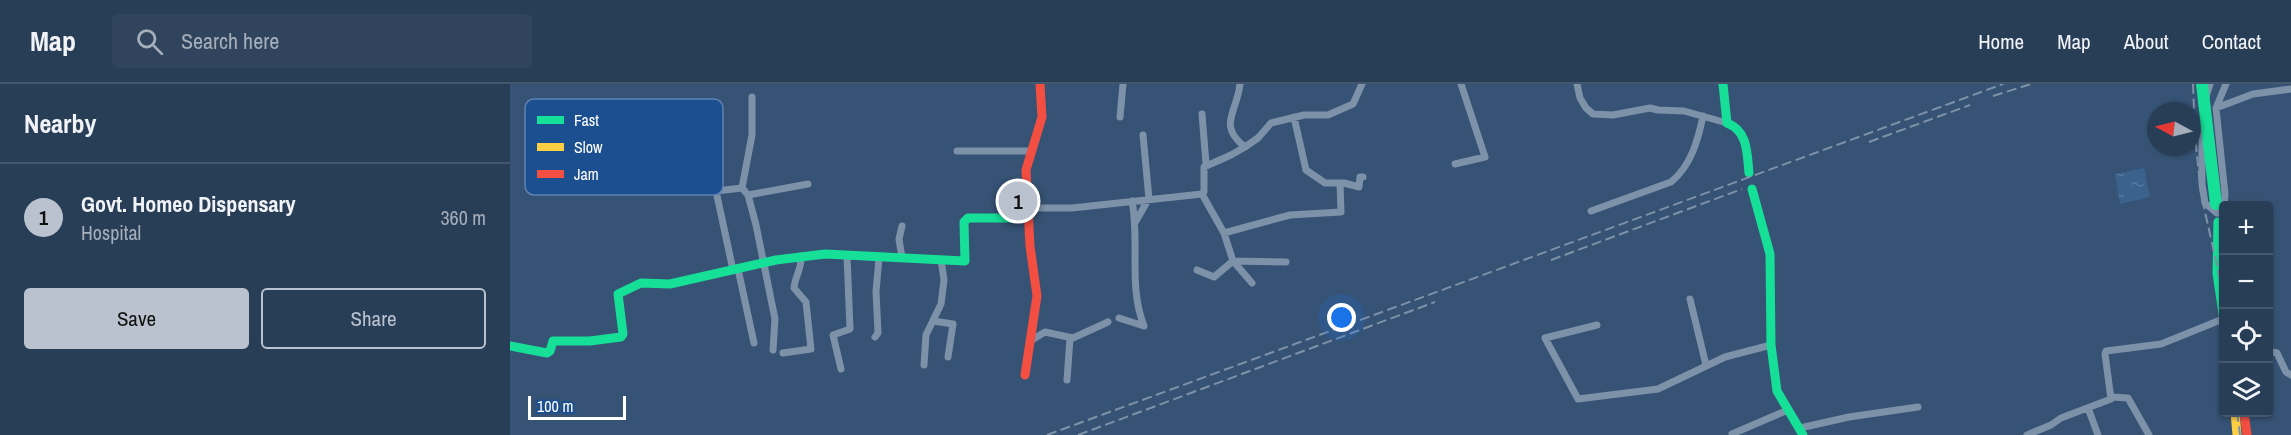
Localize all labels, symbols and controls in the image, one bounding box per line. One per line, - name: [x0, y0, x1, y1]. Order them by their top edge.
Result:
- search box: [112, 14, 532, 68]
- text: Map: [30, 22, 76, 60]
- icon: search: [133, 25, 166, 58]
- text: Search here: [181, 26, 279, 56]
- text: Home: [1978, 27, 2024, 56]
- text: Map: [2057, 27, 2091, 56]
- text: About: [2124, 27, 2169, 56]
- text: Contact: [2202, 27, 2261, 56]
- legend: [525, 99, 723, 195]
- north arrow: [2147, 102, 2201, 156]
- text: Nearby: [24, 106, 96, 141]
- text: Fast: [574, 109, 599, 131]
- text: Slow: [574, 136, 603, 158]
- text: Jam: [574, 163, 599, 185]
- pin: 1: [998, 178, 1038, 224]
- text: Govt. Homeo Dispensary: [81, 189, 296, 219]
- map controls: [2219, 201, 2273, 417]
- button: +: [2219, 201, 2273, 255]
- text: 1: [39, 204, 48, 231]
- text: 360 m: [440, 204, 486, 231]
- text: Hospital: [81, 219, 141, 246]
- button: −: [2219, 255, 2273, 309]
- button: Save: [24, 288, 249, 349]
- button: Share: [261, 288, 486, 349]
- your location: [1327, 303, 1356, 332]
- button: locate: [2219, 309, 2273, 363]
- button: layers: [2219, 363, 2273, 417]
- scale bar: [528, 393, 626, 420]
- text: 100 m: [537, 395, 573, 417]

